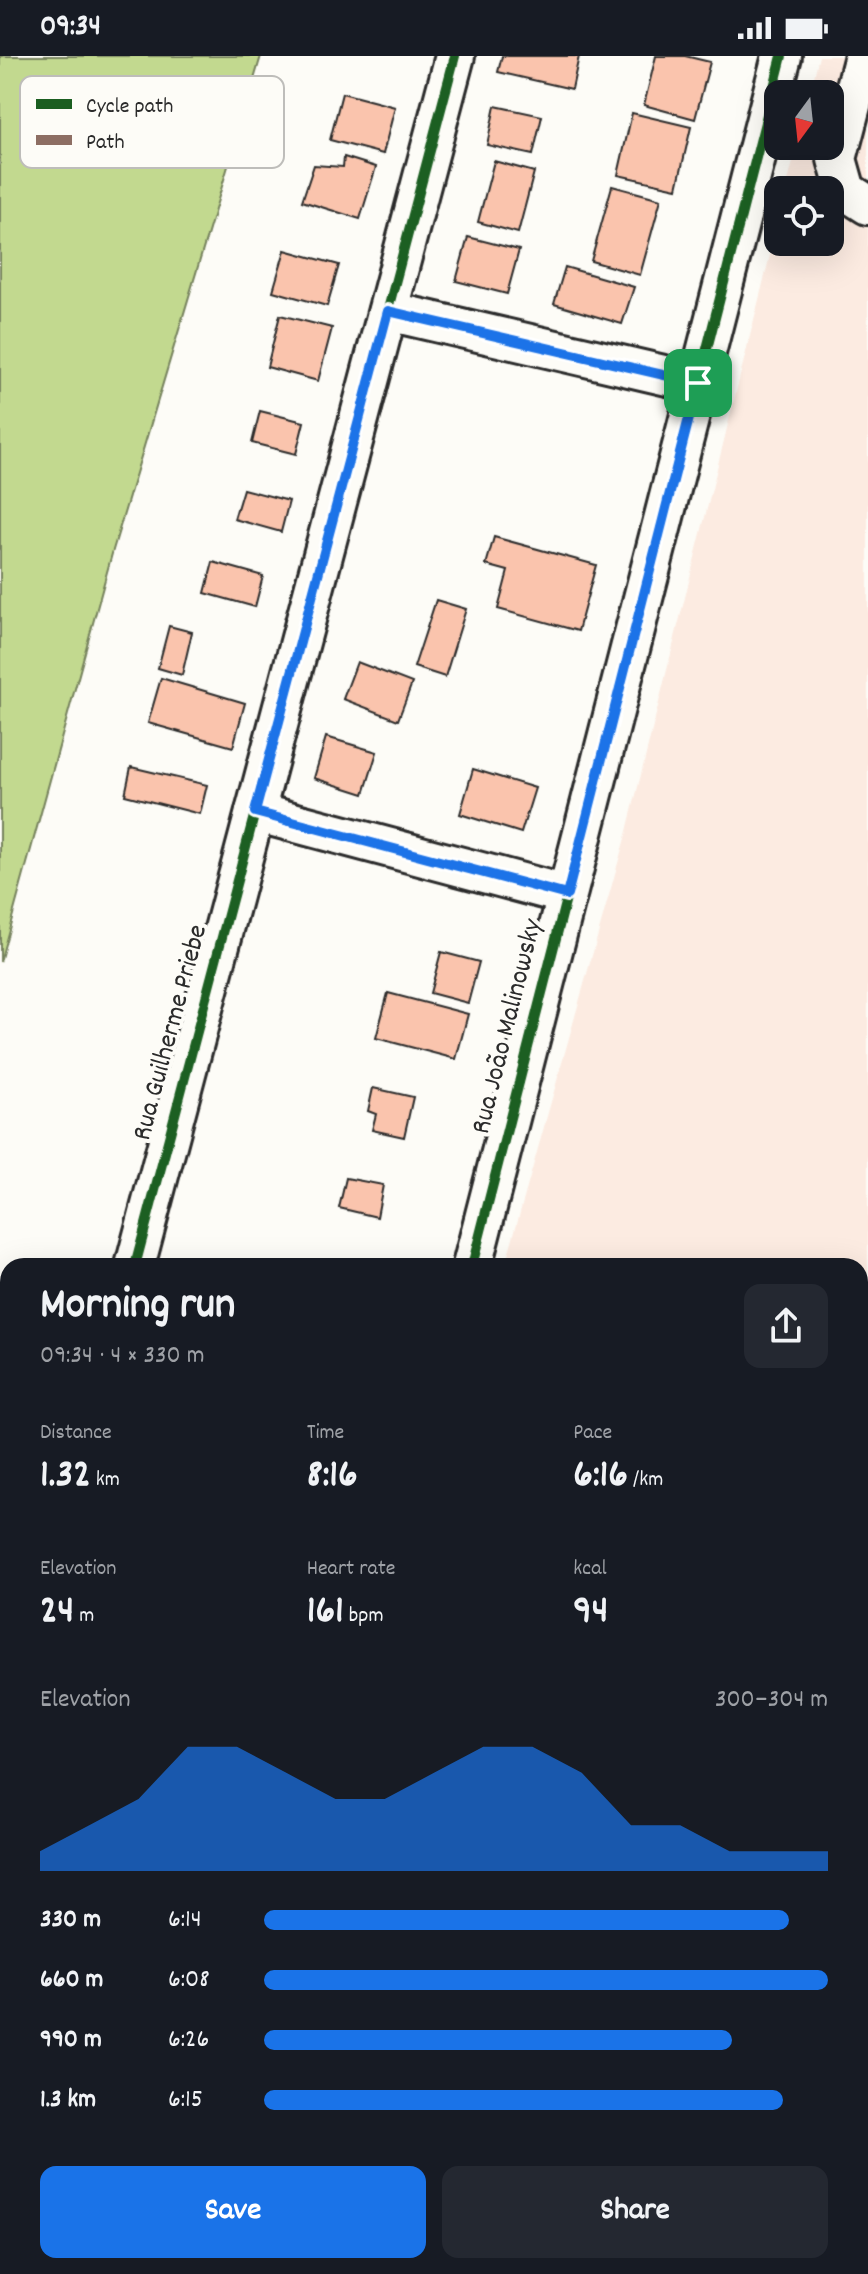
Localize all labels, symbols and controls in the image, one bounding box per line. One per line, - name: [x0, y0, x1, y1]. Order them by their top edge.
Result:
- text: 09:34: [40, 7, 101, 50]
- legend: [20, 76, 284, 168]
- north arrow: [764, 80, 844, 160]
- map controls: [764, 80, 844, 256]
- text: Cycle path: [86, 92, 173, 123]
- text: Path: [86, 128, 125, 159]
- button: locate: [764, 176, 844, 256]
- pin: [664, 349, 732, 417]
- icon: arrive: [676, 361, 720, 405]
- street label: Rua João Malinowsky: [463, 915, 555, 1139]
- street label: Rua Guilherme Priebe: [124, 921, 220, 1145]
- text: Morning run: [40, 1276, 235, 1339]
- button: share: [744, 1284, 828, 1368]
- text: 09:34 · 4 × 330 m: [40, 1338, 205, 1375]
- text: Distance: [40, 1418, 112, 1449]
- text: Time: [307, 1418, 344, 1449]
- text: Pace: [573, 1418, 612, 1449]
- text: 1.32: [40, 1449, 91, 1506]
- text: 8:16: [307, 1449, 358, 1506]
- text: 6:16: [573, 1449, 628, 1506]
- text: km: [91, 1465, 120, 1496]
- text: /km: [628, 1465, 663, 1496]
- text: Elevation: [40, 1554, 117, 1585]
- text: Heart rate: [307, 1554, 396, 1585]
- text: kcal: [573, 1554, 607, 1585]
- text: 24: [40, 1585, 74, 1642]
- text: 161: [307, 1585, 344, 1642]
- text: 94: [573, 1585, 608, 1642]
- text: m: [74, 1601, 94, 1632]
- text: bpm: [344, 1601, 384, 1632]
- text: Elevation: [40, 1682, 130, 1719]
- text: 300–304 m: [715, 1682, 828, 1719]
- text: 330 m: [40, 1902, 101, 1939]
- text: 6:14: [168, 1902, 202, 1939]
- text: 660 m: [40, 1962, 103, 1999]
- text: 6:08: [168, 1962, 210, 1999]
- text: 990 m: [40, 2022, 102, 2059]
- text: 6:26: [168, 2022, 209, 2059]
- text: 1.3 km: [40, 2082, 96, 2119]
- text: 6:15: [168, 2082, 203, 2119]
- button: Save: [40, 2166, 426, 2258]
- button: Share: [442, 2166, 828, 2258]

